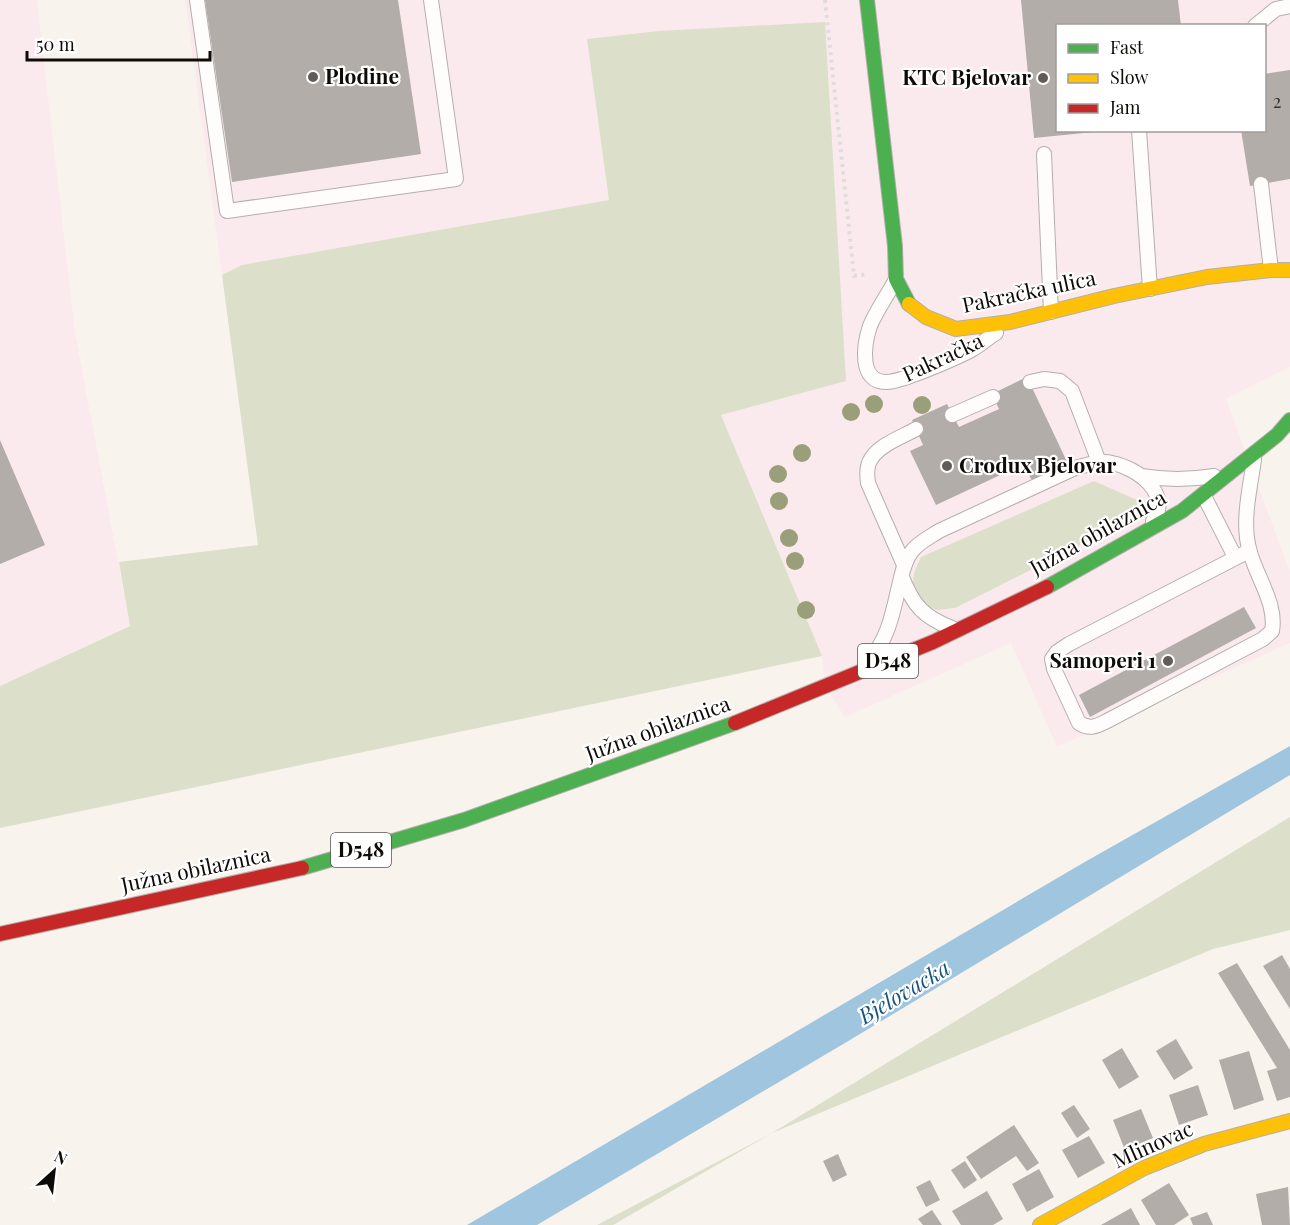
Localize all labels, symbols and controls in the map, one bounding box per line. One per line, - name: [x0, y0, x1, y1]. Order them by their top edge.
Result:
- scale bar: [27, 24, 210, 62]
- legend: [1056, 24, 1266, 132]
- text: 50 m: [36, 32, 75, 56]
- text: Fast: [1110, 35, 1144, 59]
- place label: Plodine: [325, 61, 399, 89]
- place label: KTC Bjelovar: [902, 62, 1031, 90]
- text: Slow: [1110, 65, 1148, 89]
- marker: Plodine: [306, 70, 320, 84]
- marker: KTC Bjelovar: [1036, 71, 1050, 85]
- house number: 2: [1273, 89, 1281, 113]
- text: Jam: [1109, 95, 1140, 119]
- street label: Pakračka ulica: [959, 262, 1099, 318]
- street label: Pakračka: [897, 325, 988, 387]
- place label: Crodux Bjelovar: [959, 450, 1116, 478]
- marker: Crodux Bjelovar: [940, 459, 954, 473]
- street label: Južna obilaznica: [1023, 482, 1171, 581]
- road number: D548: [858, 644, 918, 678]
- place label: Samoperi 1: [1050, 645, 1156, 673]
- marker: Samoperi 1: [1161, 654, 1175, 668]
- street label: Južna obilaznica: [580, 688, 734, 767]
- road number: D548: [331, 833, 391, 867]
- street label: Južna obilaznica: [117, 838, 273, 898]
- water label: Bjelovacka: [851, 952, 955, 1031]
- street label: Mlinovac: [1108, 1113, 1197, 1173]
- north arrow: [24, 1141, 84, 1201]
- text: N: [51, 1145, 71, 1169]

